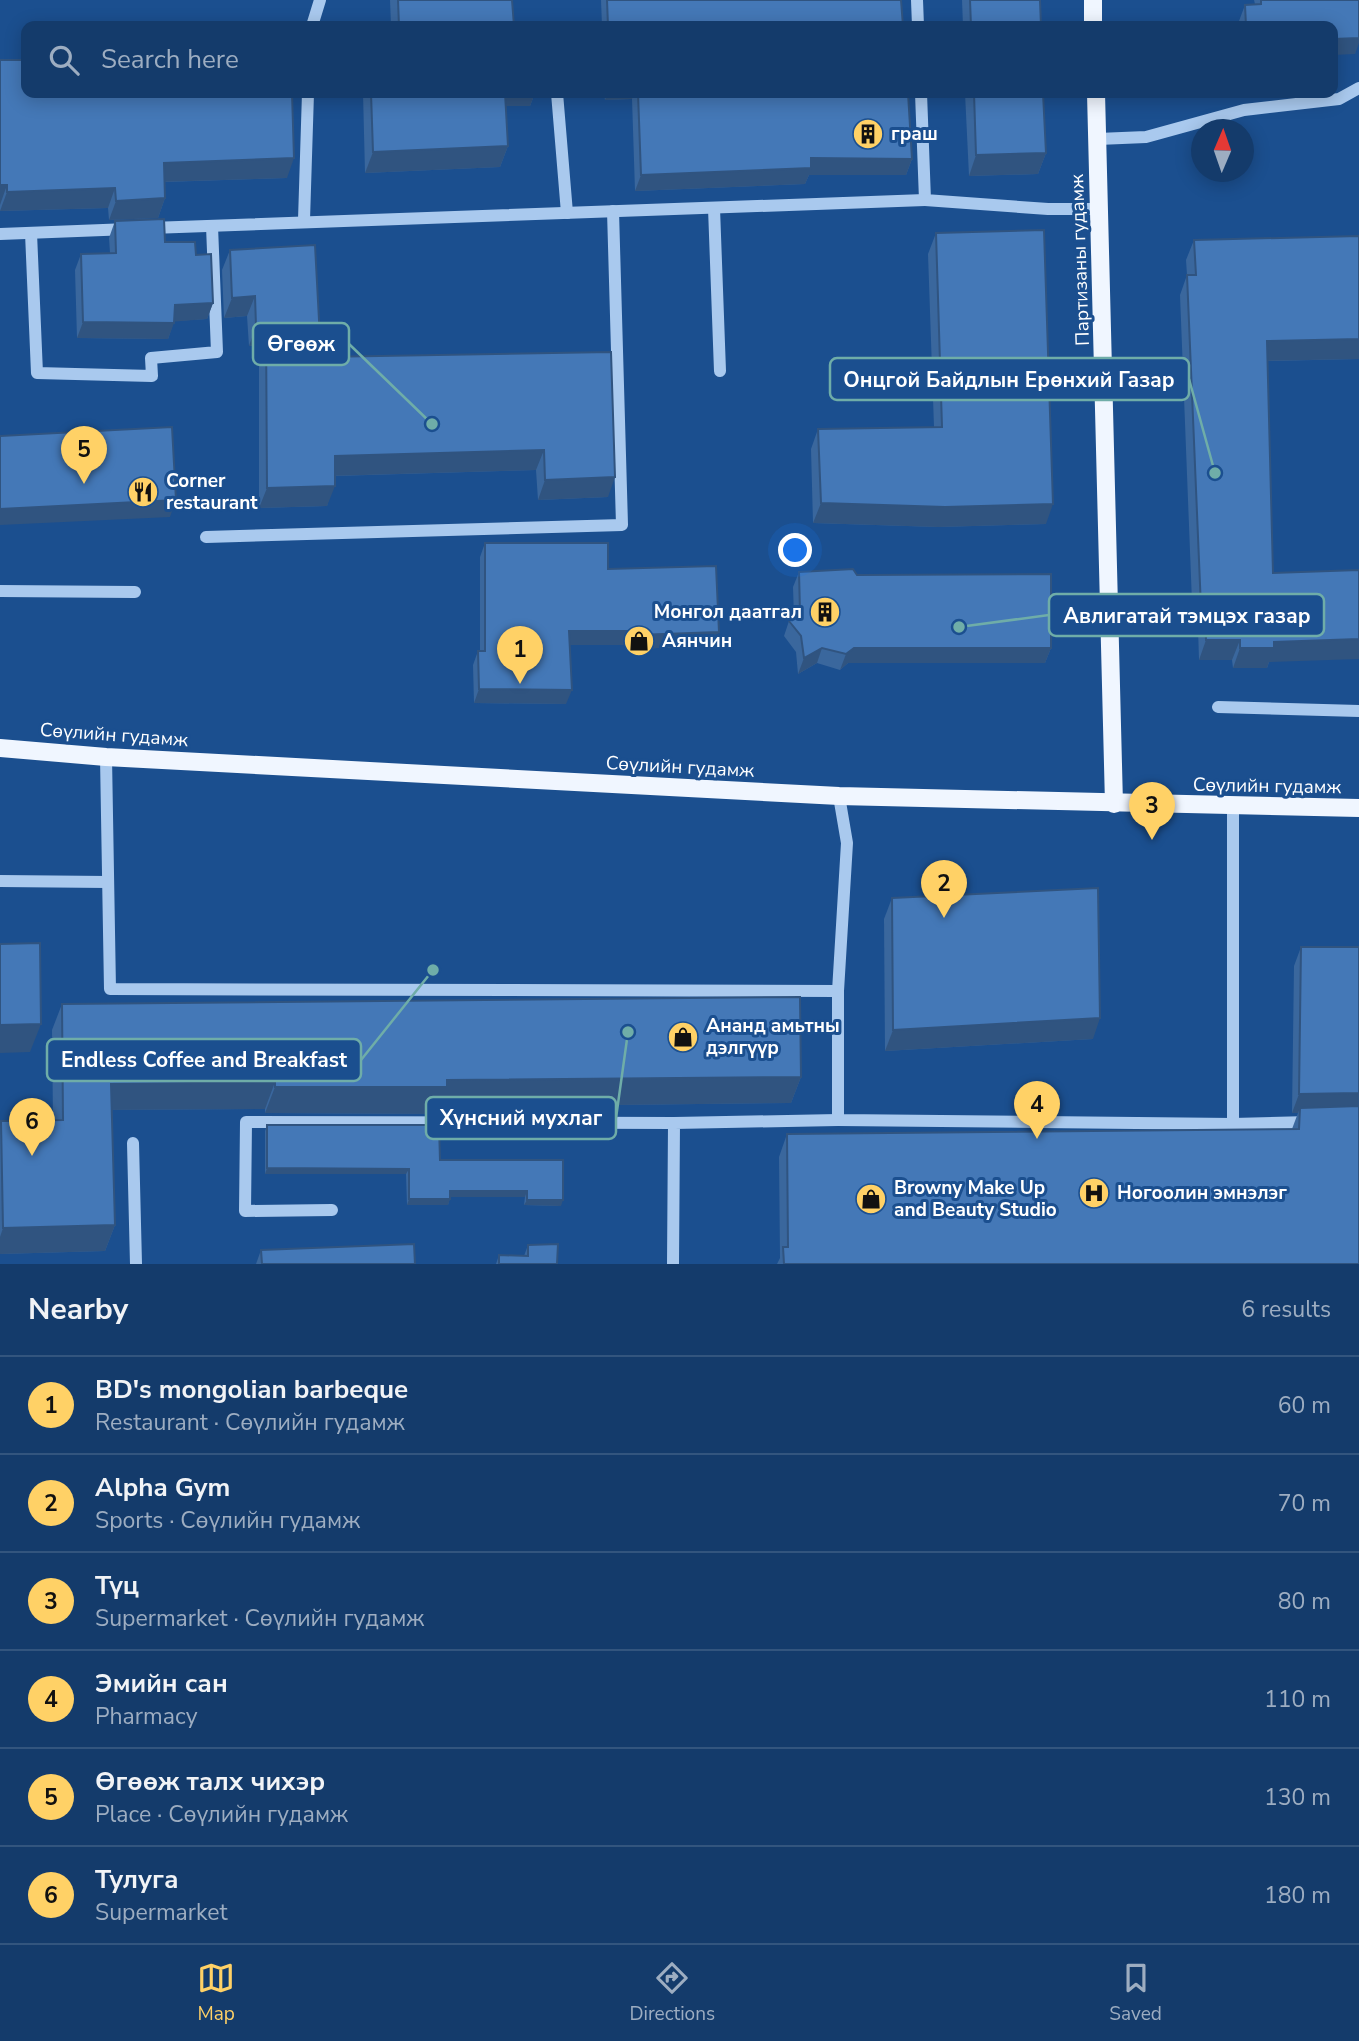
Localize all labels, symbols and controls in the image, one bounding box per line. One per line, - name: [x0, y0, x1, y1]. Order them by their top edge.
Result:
- search box: [21, 21, 1338, 98]
- icon: search: [45, 41, 83, 79]
- text: Search here: [101, 42, 239, 77]
- building icon: граш: [851, 117, 885, 151]
- north arrow: [1191, 119, 1254, 182]
- place label: граш: [891, 121, 938, 147]
- street label: Партизаны гудамж: [1064, 174, 1096, 346]
- callout: Өгөөж: [253, 323, 349, 365]
- text: Өгөөж: [267, 330, 336, 358]
- callout: Онцгой Байдлын Ерөнхий Газар: [830, 358, 1189, 400]
- text: Онцгой Байдлын Ерөнхий Газар: [843, 366, 1175, 394]
- pin: 5: [61, 426, 107, 484]
- place label: Corner restaurant: [166, 468, 258, 516]
- restaurant icon: Corner restaurant: [126, 475, 160, 509]
- your location: [778, 533, 812, 567]
- callout: Авлигатай тэмцэх газар: [1049, 594, 1324, 636]
- building icon: Монгол даатгал: [808, 595, 842, 629]
- place label: Монгол даатгал: [654, 599, 802, 625]
- text: Авлигатай тэмцэх газар: [1063, 602, 1311, 630]
- shop icon: Аянчин: [622, 624, 656, 658]
- pin: 1: [497, 626, 543, 684]
- place label: Аянчин: [662, 628, 732, 654]
- street label: Сөүлийн гудамж: [39, 717, 189, 753]
- street label: Сөүлийн гудамж: [605, 750, 755, 784]
- street label: Сөүлийн гудамж: [1193, 772, 1342, 800]
- pin: 3: [1129, 782, 1175, 840]
- pin: 2: [921, 860, 967, 918]
- place label: Ананд амьтны дэлгүүр: [706, 1013, 840, 1061]
- shop icon: Ананд амьтны дэлгүүр: [666, 1020, 700, 1054]
- callout: Endless Coffee and Breakfast: [47, 1039, 361, 1081]
- text: Endless Coffee and Breakfast: [61, 1046, 348, 1074]
- pin: 4: [1014, 1081, 1060, 1139]
- callout: Хүнсний мухлаг: [426, 1097, 616, 1139]
- pin: 6: [9, 1098, 55, 1156]
- text: Хүнсний мухлаг: [439, 1104, 603, 1132]
- place label: Browny Make Up and Beauty Studio: [894, 1175, 1057, 1223]
- hospital icon: Ногоолин эмнэлэг: [1077, 1176, 1111, 1210]
- place label: Ногоолин эмнэлэг: [1117, 1180, 1287, 1206]
- shop icon: Browny Make Up and Beauty Studio: [854, 1182, 888, 1216]
- text: Nearby: [28, 1289, 128, 1330]
- text: 6 results: [1241, 1294, 1331, 1325]
- text: BD's mongolian barbeque: [95, 1372, 408, 1407]
- text: 1: [44, 1390, 58, 1421]
- text: 60 m: [1278, 1390, 1331, 1421]
- text: Restaurant · Сөүлийн гудамж: [95, 1407, 405, 1438]
- text: Alpha Gym: [95, 1470, 230, 1505]
- text: 2: [44, 1488, 58, 1519]
- text: 70 m: [1278, 1488, 1331, 1519]
- text: Sports · Сөүлийн гудамж: [95, 1505, 360, 1536]
- text: Түц: [95, 1568, 139, 1603]
- text: 3: [44, 1586, 58, 1617]
- text: 80 m: [1278, 1586, 1331, 1617]
- text: Supermarket · Сөүлийн гудамж: [95, 1603, 424, 1634]
- text: Эмийн сан: [95, 1666, 228, 1701]
- text: 4: [44, 1684, 58, 1715]
- text: 110 m: [1264, 1684, 1331, 1715]
- text: Pharmacy: [95, 1701, 197, 1732]
- text: Өгөөж талх чихэр: [95, 1764, 325, 1799]
- text: 5: [44, 1782, 58, 1813]
- text: 130 m: [1264, 1782, 1331, 1813]
- text: Place · Сөүлийн гудамж: [95, 1799, 348, 1830]
- text: Тулуга: [95, 1862, 179, 1897]
- text: 6: [44, 1880, 58, 1911]
- text: 180 m: [1264, 1880, 1331, 1911]
- text: Supermarket: [95, 1897, 228, 1928]
- tab: Map: [197, 1959, 235, 2027]
- tab: Directions: [629, 1959, 715, 2027]
- tab: Saved: [1109, 1959, 1162, 2027]

